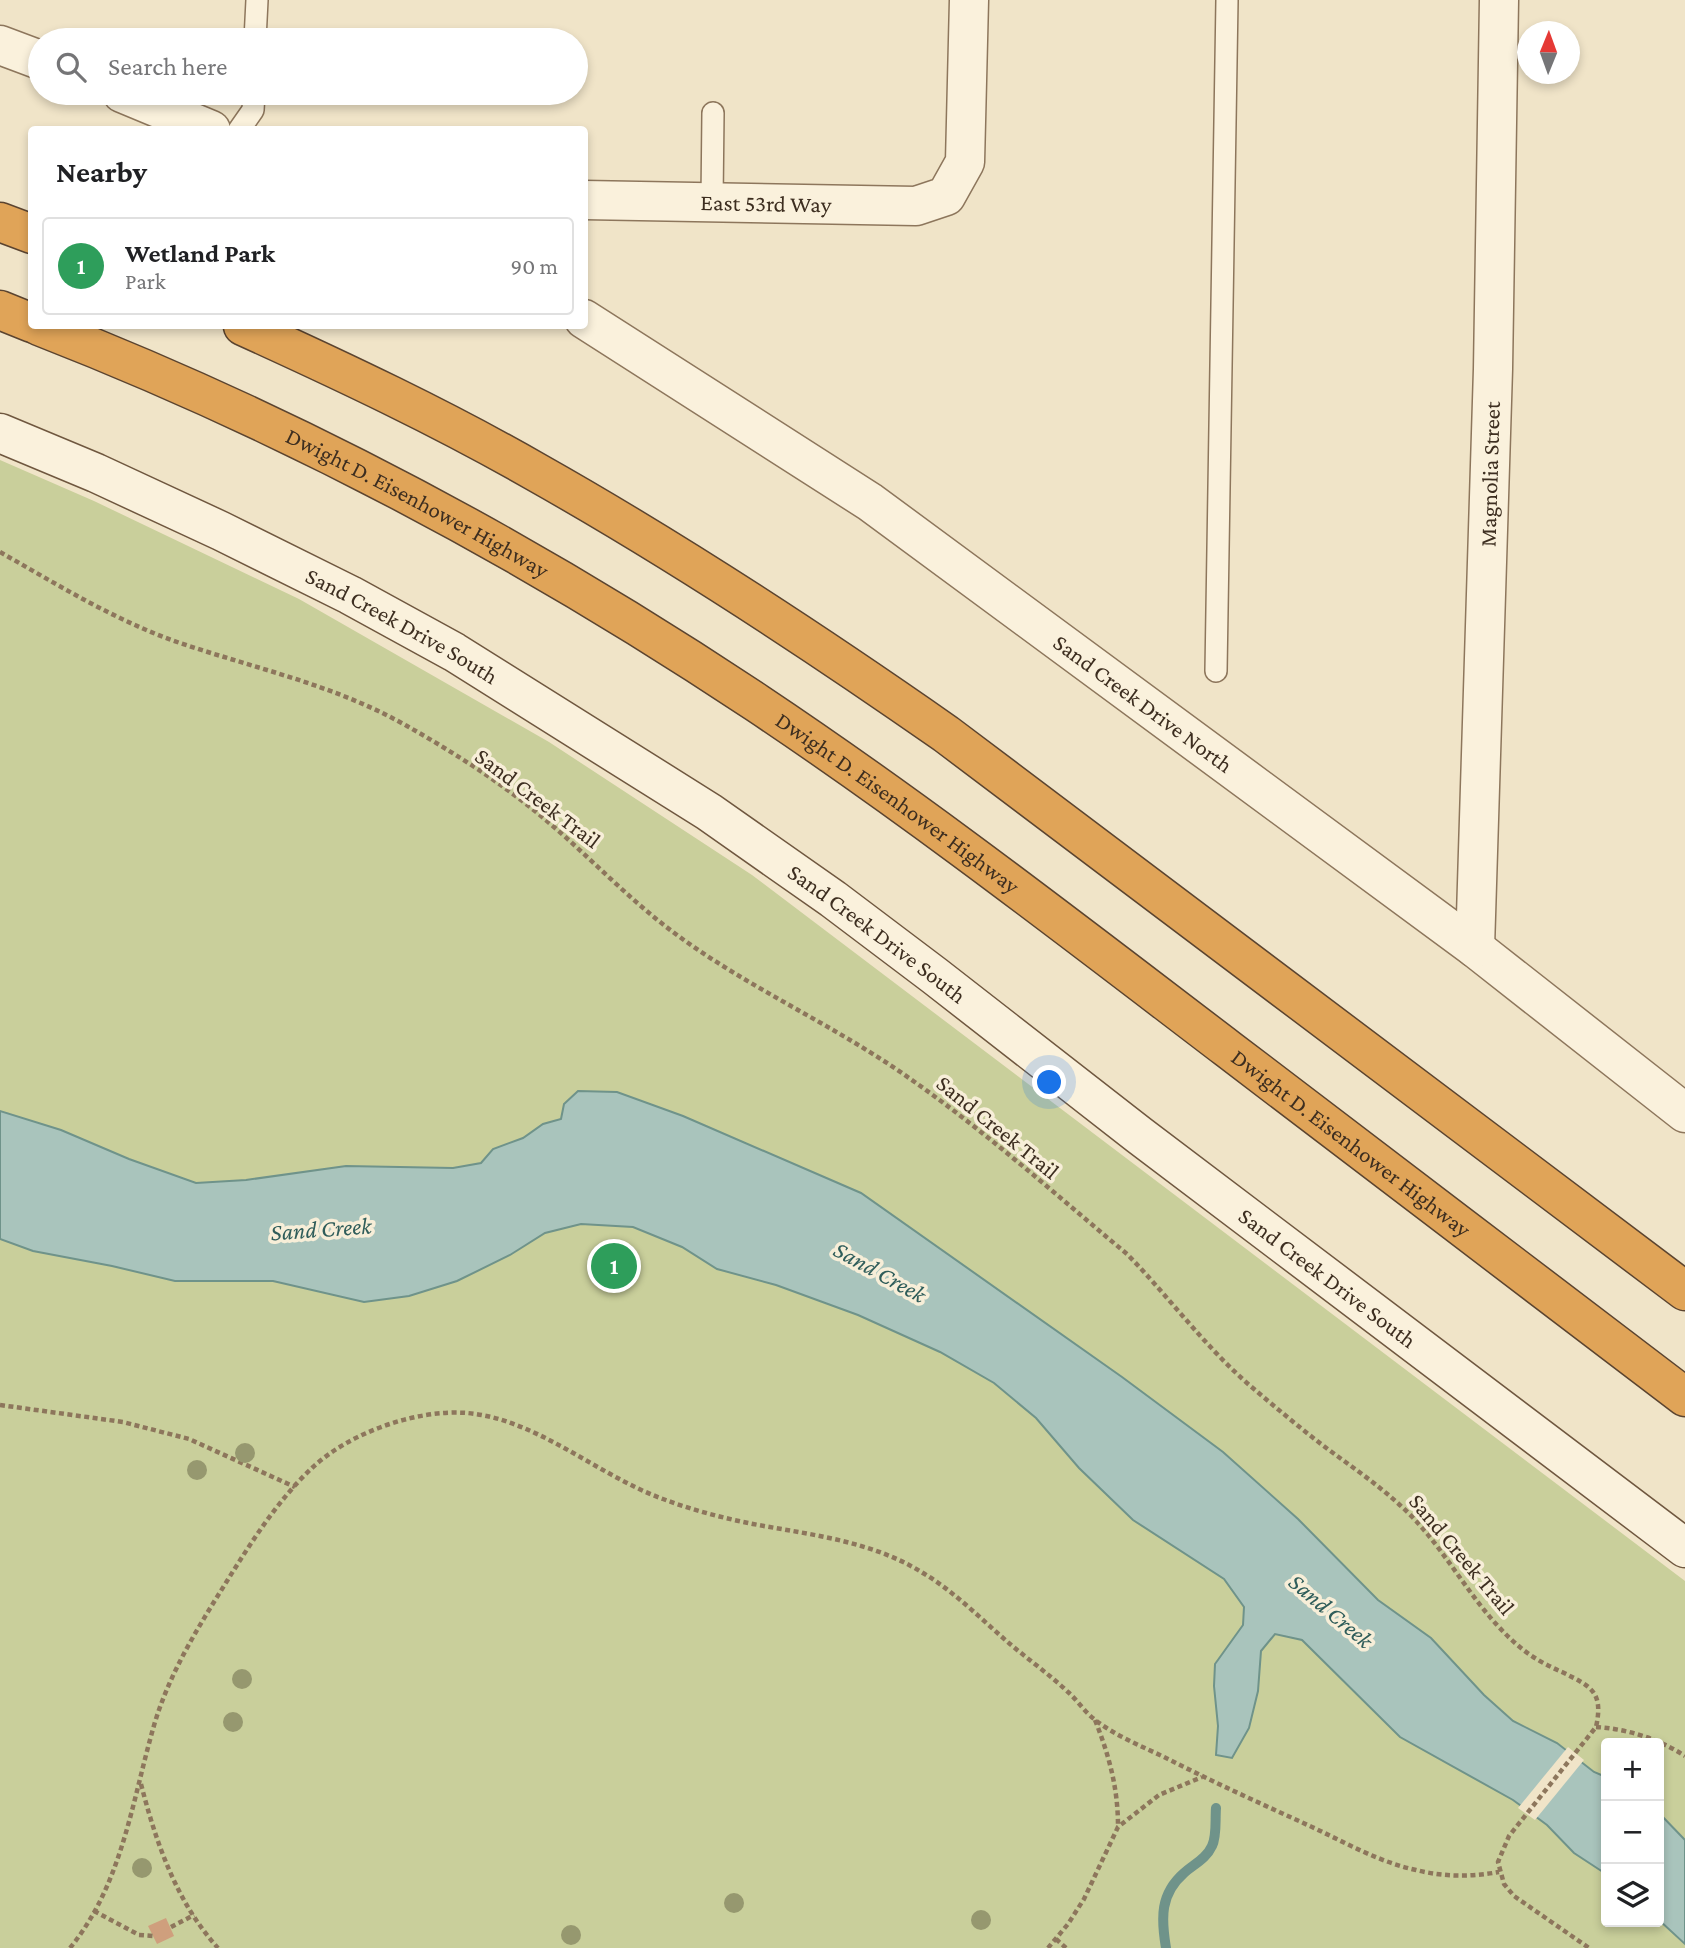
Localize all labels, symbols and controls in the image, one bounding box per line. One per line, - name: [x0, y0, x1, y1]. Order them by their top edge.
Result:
- north arrow: [1517, 21, 1580, 84]
- search box: [28, 28, 588, 105]
- icon: search: [52, 48, 90, 86]
- text: Search here: [108, 52, 227, 81]
- text: Nearby: [56, 155, 147, 188]
- street label: East 53rd Way: [700, 189, 832, 217]
- text: Wetland Park: [125, 239, 275, 268]
- text: 1: [77, 253, 85, 279]
- text: 90 m: [511, 253, 558, 279]
- text: Park: [125, 268, 166, 294]
- street label: Magnolia Street: [1474, 401, 1505, 547]
- street label: Dwight D. Eisenhower Highway: [282, 422, 554, 583]
- street label: Sand Creek Drive South: [302, 562, 503, 689]
- street label: Sand Creek Drive North: [1049, 629, 1238, 778]
- street label: Dwight D. Eisenhower Highway: [771, 707, 1025, 899]
- street label: Sand Creek Trail: [470, 743, 606, 853]
- street label: Sand Creek Drive South: [783, 859, 972, 1008]
- street label: Dwight D. Eisenhower Highway: [1227, 1044, 1476, 1242]
- your location: [1032, 1065, 1066, 1099]
- street label: Sand Creek Trail: [932, 1070, 1064, 1184]
- street label: Sand Creek Drive South: [1234, 1202, 1422, 1353]
- water label: Sand Creek: [270, 1211, 374, 1245]
- water label: Sand Creek: [829, 1235, 932, 1309]
- pin: 1: [591, 1240, 637, 1292]
- street label: Sand Creek Trail: [1404, 1488, 1520, 1620]
- water label: Sand Creek: [1284, 1568, 1380, 1654]
- map controls: [1601, 1738, 1664, 1927]
- button: +: [1601, 1738, 1664, 1801]
- button: −: [1601, 1801, 1664, 1864]
- button: layers: [1601, 1864, 1664, 1927]

